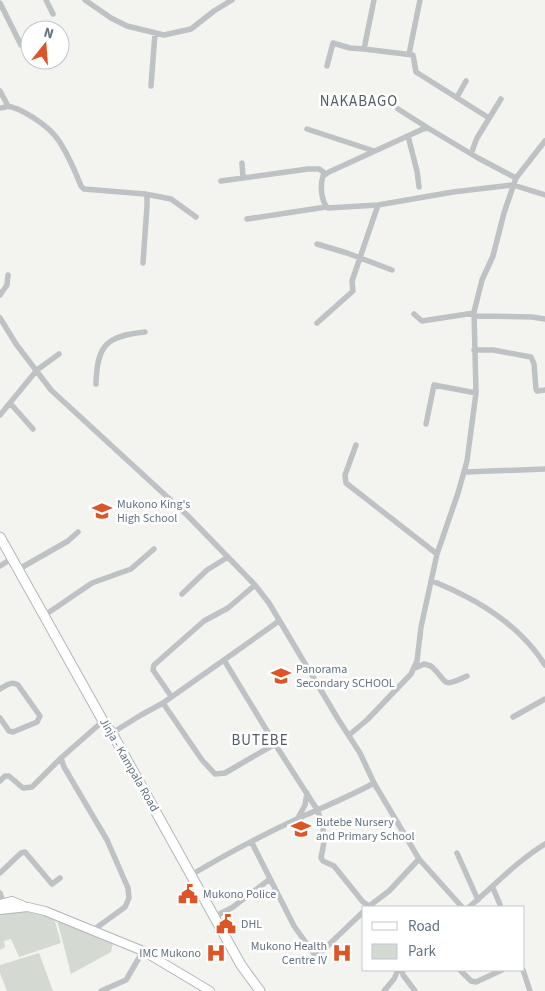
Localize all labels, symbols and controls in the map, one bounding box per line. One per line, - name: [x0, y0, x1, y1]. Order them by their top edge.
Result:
- north arrow: [20, 20, 70, 70]
- text: N: [41, 23, 56, 44]
- district label: NAKABAGO: [320, 91, 398, 112]
- place label: Mukono King's High School: [117, 496, 190, 527]
- school or university icon: Mukono King's High School: [91, 500, 113, 522]
- place label: Panorama Secondary SCHOOL: [296, 661, 395, 692]
- school or university icon: Panorama Secondary SCHOOL: [270, 665, 292, 687]
- street label: Jinja - Kampala Road: [95, 715, 163, 815]
- district label: BUTEBE: [231, 730, 289, 751]
- place label: Butebe Nursery and Primary School: [316, 814, 415, 845]
- school or university icon: Butebe Nursery and Primary School: [290, 818, 312, 840]
- public building icon: Mukono Police: [177, 883, 199, 905]
- place label: Mukono Police: [203, 886, 276, 903]
- legend: [362, 906, 525, 971]
- public building icon: DHL: [215, 913, 237, 935]
- place label: DHL: [241, 916, 262, 933]
- text: Road: [408, 916, 440, 937]
- place label: Mukono Health Centre IV: [251, 938, 328, 969]
- text: Park: [408, 941, 437, 962]
- hospital icon: IMC Mukono: [205, 942, 227, 964]
- hospital icon: Mukono Health Centre IV: [331, 942, 353, 964]
- place label: IMC Mukono: [139, 945, 201, 962]

